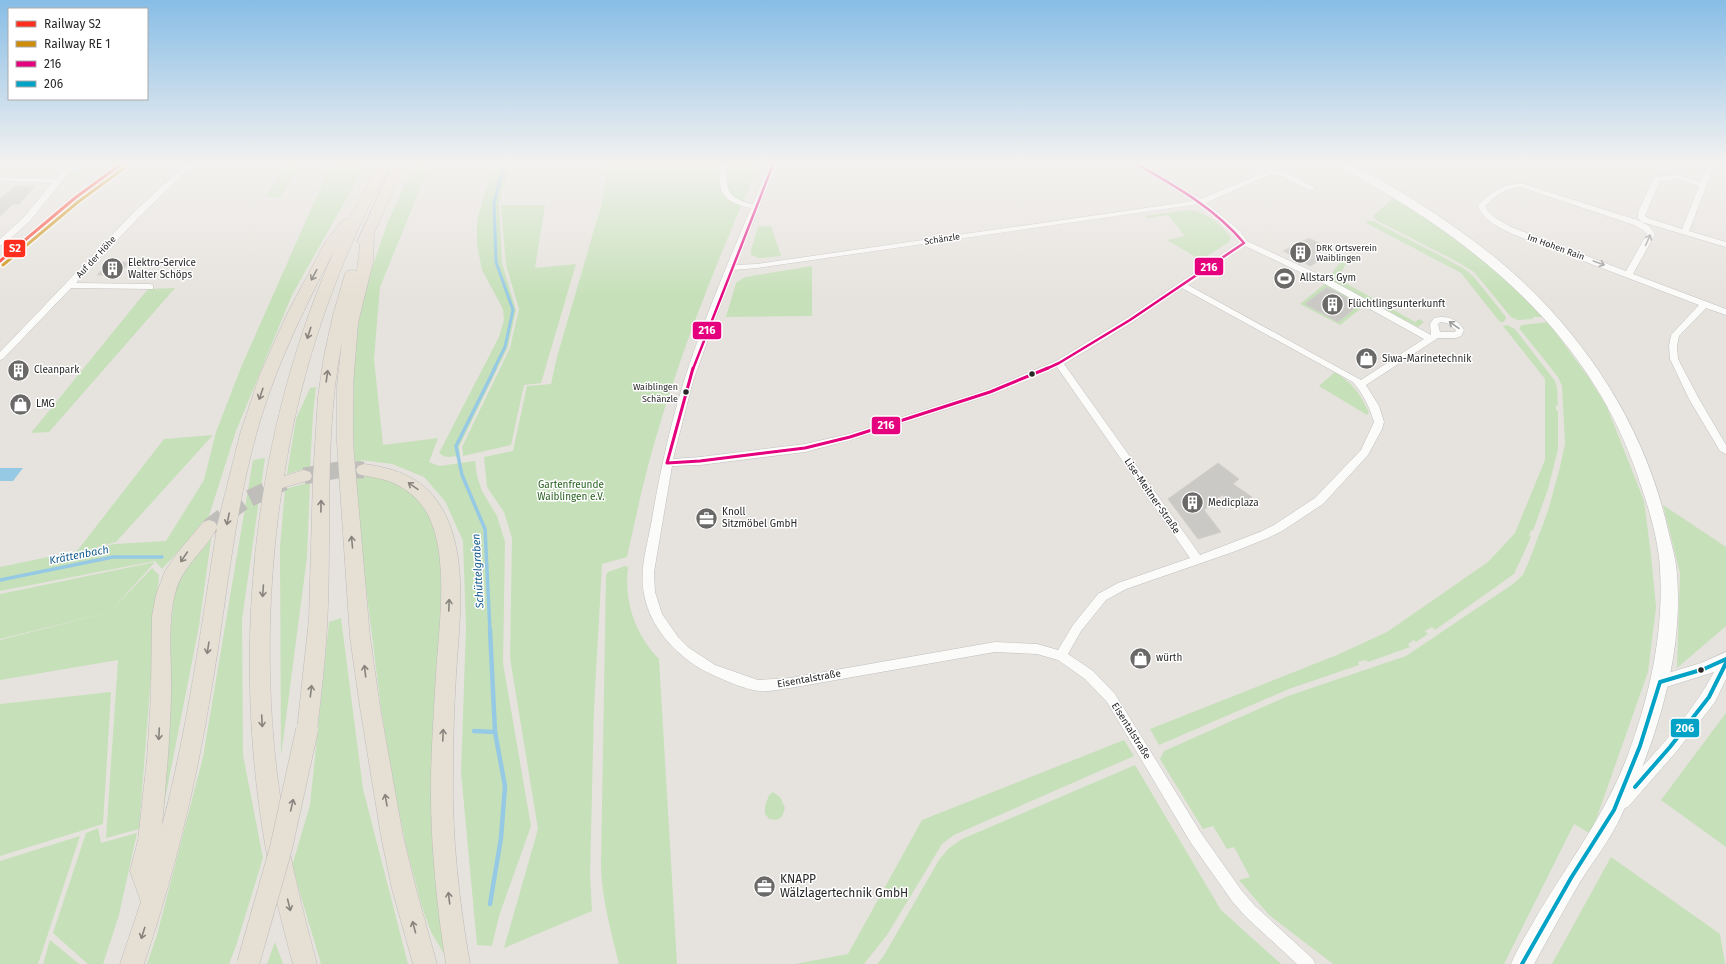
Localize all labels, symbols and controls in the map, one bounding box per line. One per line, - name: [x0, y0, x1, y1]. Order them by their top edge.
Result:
- legend: [8, 8, 148, 100]
- text: Railway S2: [44, 17, 101, 31]
- text: Railway RE 1: [44, 37, 111, 51]
- text: 216: [44, 57, 61, 71]
- text: 206: [44, 77, 63, 91]
- street label: Schänzle: [923, 231, 961, 247]
- street label: Im Hohen Rain: [1526, 232, 1586, 262]
- street label: Auf der Höhe: [74, 234, 118, 280]
- one-way arrow: [1645, 235, 1652, 247]
- line badge: S2: [3, 239, 26, 258]
- building icon: DRK Ortsverein Waiblingen: [1288, 240, 1314, 266]
- text: S2: [9, 242, 21, 255]
- place label: DRK Ortsverein Waiblingen: [1316, 243, 1377, 263]
- building icon: Elektro-Service Walter Schöps: [99, 256, 125, 282]
- place label: Elektro-Service Walter Schöps: [128, 257, 196, 281]
- line badge: 216: [1194, 257, 1224, 276]
- one-way arrow: [1593, 260, 1606, 267]
- text: 216: [1201, 261, 1217, 274]
- sports icon: Allstars Gym: [1271, 265, 1297, 291]
- one-way arrow: [310, 269, 317, 281]
- place label: Allstars Gym: [1300, 272, 1356, 284]
- building icon: Flüchtlingsunterkunft: [1320, 291, 1346, 317]
- place label: Flüchtlingsunterkunft: [1348, 298, 1446, 310]
- one-way arrow: [1448, 320, 1460, 328]
- line badge: 216: [692, 321, 722, 340]
- text: 216: [699, 324, 715, 337]
- one-way arrow: [305, 326, 313, 338]
- shop icon: Siwa-Marinetechnik: [1354, 346, 1380, 372]
- place label: Siwa-Marinetechnik: [1382, 353, 1472, 365]
- building icon: Cleanpark: [6, 357, 32, 383]
- place label: Cleanpark: [34, 364, 80, 376]
- unlabelled marker: [1027, 369, 1037, 379]
- one-way arrow: [323, 370, 331, 383]
- place label: Waiblingen Schänzle: [633, 382, 678, 404]
- one-way arrow: [257, 387, 265, 399]
- marker: Waiblingen Schänzle: [681, 387, 691, 397]
- shop icon: LMG: [7, 391, 33, 417]
- place label: LMG: [36, 398, 55, 410]
- line badge: 216: [871, 416, 901, 435]
- text: 216: [878, 419, 894, 432]
- street label: Lise-Meitner-Straße: [1121, 456, 1183, 536]
- park label: Gartenfreunde Waiblingen e.V.: [537, 479, 605, 503]
- one-way arrow: [407, 482, 418, 490]
- building icon: Medicplaza: [1179, 490, 1205, 516]
- place label: Medicplaza: [1208, 497, 1259, 509]
- one-way arrow: [317, 500, 325, 513]
- office icon: Knoll Sitzmöbel GmbH: [693, 505, 719, 531]
- place label: Knoll Sitzmöbel GmbH: [722, 506, 797, 530]
- one-way arrow: [224, 512, 232, 525]
- water label: Schüttelgraben: [470, 533, 487, 610]
- one-way arrow: [348, 536, 355, 549]
- water label: Krättenbach: [48, 543, 110, 567]
- one-way arrow: [180, 551, 188, 562]
- one-way arrow: [259, 584, 266, 597]
- one-way arrow: [446, 599, 453, 612]
- one-way arrow: [204, 641, 212, 654]
- shop icon: würth: [1128, 645, 1154, 671]
- place label: würth: [1156, 652, 1182, 664]
- one-way arrow: [361, 665, 369, 678]
- unlabelled marker: [1696, 665, 1706, 675]
- street label: Eisentalstraße: [776, 667, 842, 691]
- one-way arrow: [307, 685, 315, 698]
- street label: Eisentalstraße: [1109, 700, 1153, 762]
- one-way arrow: [259, 714, 266, 727]
- line badge: 206: [1670, 718, 1700, 738]
- text: 206: [1676, 722, 1694, 735]
- one-way arrow: [156, 727, 163, 740]
- one-way arrow: [440, 729, 447, 742]
- one-way arrow: [382, 794, 390, 807]
- one-way arrow: [289, 799, 297, 812]
- place label: KNAPP Wälzlagertechnik GmbH: [780, 872, 908, 900]
- office icon: KNAPP Wälzlagertechnik GmbH: [751, 873, 777, 899]
- one-way arrow: [445, 892, 453, 905]
- one-way arrow: [286, 898, 294, 911]
- one-way arrow: [410, 920, 418, 933]
- one-way arrow: [139, 927, 146, 940]

